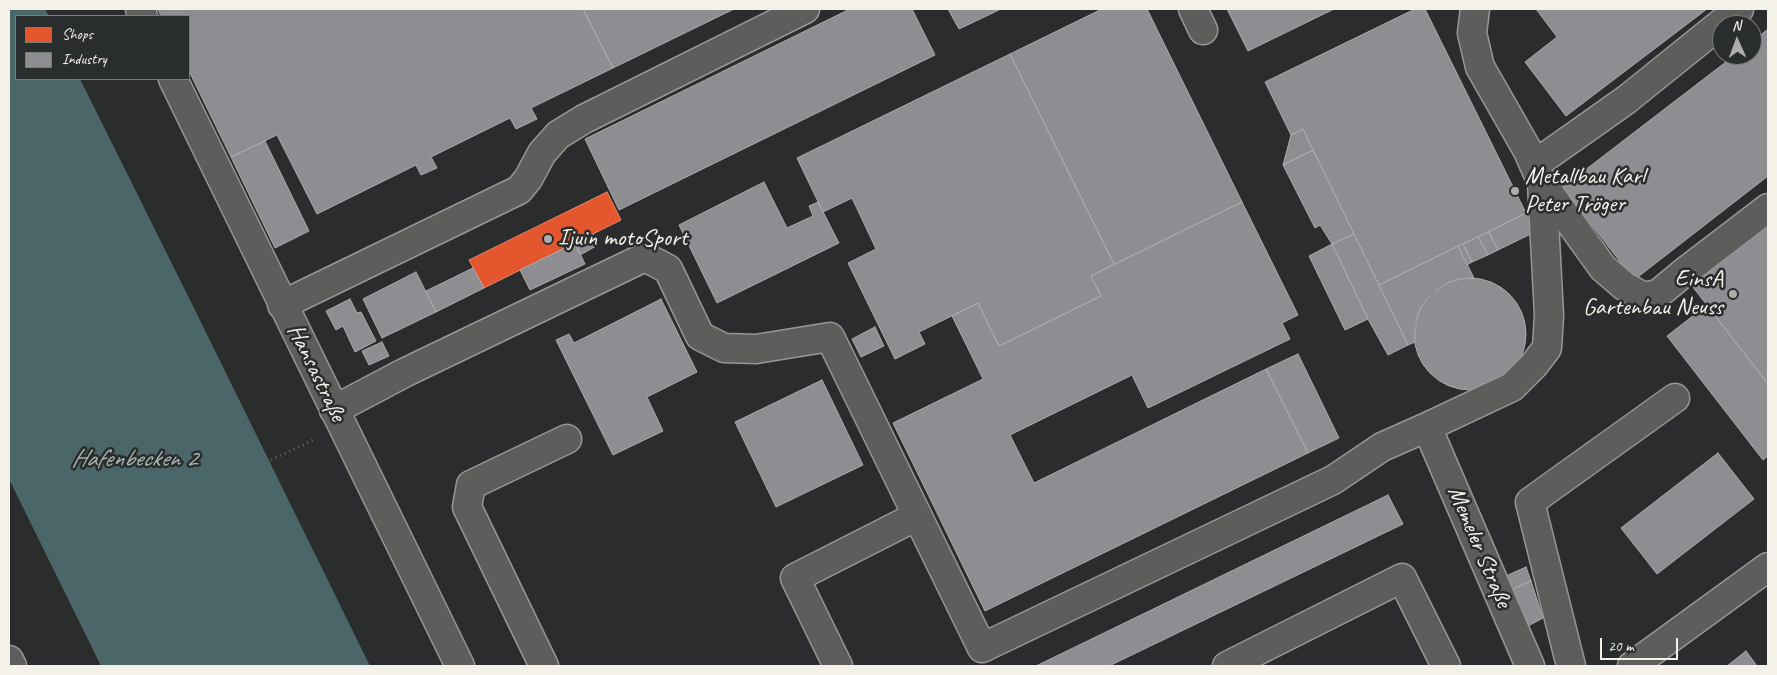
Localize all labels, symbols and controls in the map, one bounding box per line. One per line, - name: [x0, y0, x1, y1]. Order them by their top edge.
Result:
- legend: [15, 15, 190, 80]
- north arrow: [1712, 15, 1762, 65]
- text: N: [1732, 17, 1741, 34]
- text: Shops: [62, 25, 93, 44]
- text: Industry: [62, 50, 107, 69]
- place label: Metallbau Karl Peter Tröger: [1525, 163, 1645, 219]
- marker: Metallbau Karl Peter Tröger: [1509, 185, 1521, 197]
- place label: Ijuin motoSport: [558, 225, 688, 253]
- marker: Ijuin motoSport: [542, 233, 554, 245]
- place label: EinsA Gartenbau Neuss: [1583, 266, 1723, 322]
- marker: EinsA Gartenbau Neuss: [1727, 288, 1739, 300]
- street label: Hansastraße: [280, 320, 352, 426]
- water label: Hafenbecken 2: [71, 444, 197, 474]
- street label: Memeler Straße: [1441, 482, 1517, 612]
- scale bar: [1602, 628, 1680, 660]
- text: 20 m: [1608, 637, 1634, 656]

